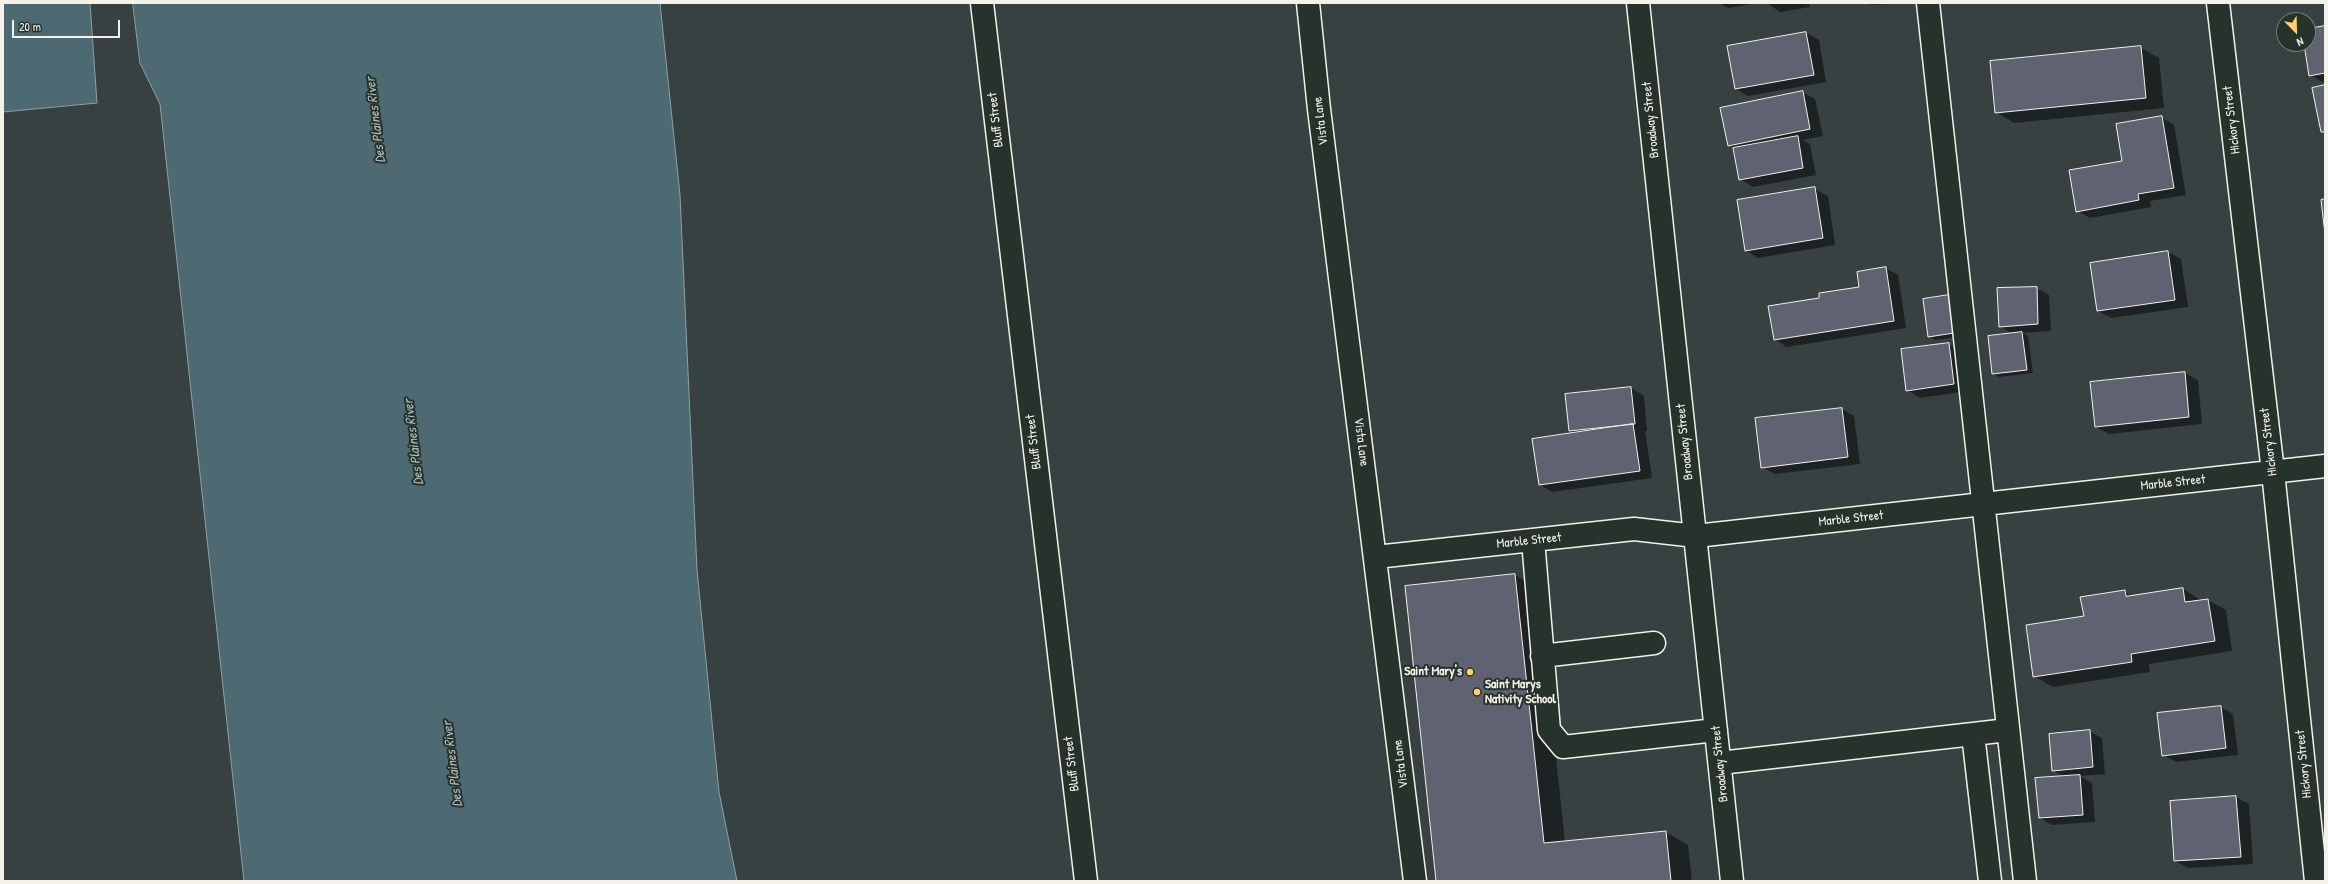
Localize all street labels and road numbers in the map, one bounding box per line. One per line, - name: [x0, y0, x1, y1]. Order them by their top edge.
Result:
- street label: Broadway Street: [1639, 81, 1663, 159]
- street label: Hickory Street: [2220, 85, 2244, 155]
- street label: Bluff Street: [985, 92, 1007, 148]
- street label: Vista Lane: [1310, 96, 1332, 146]
- street label: Broadway Street: [1673, 403, 1697, 481]
- street label: Hickory Street: [2257, 407, 2281, 477]
- street label: Bluff Street: [1023, 414, 1045, 470]
- street label: Vista Lane: [1350, 417, 1372, 467]
- street label: Marble Street: [2140, 472, 2206, 494]
- street label: Marble Street: [1818, 508, 1884, 530]
- street label: Marble Street: [1496, 530, 1562, 552]
- street label: Broadway Street: [1708, 725, 1732, 803]
- street label: Hickory Street: [2293, 729, 2315, 799]
- street label: Bluff Street: [1061, 736, 1083, 792]
- street label: Vista Lane: [1390, 739, 1412, 789]

